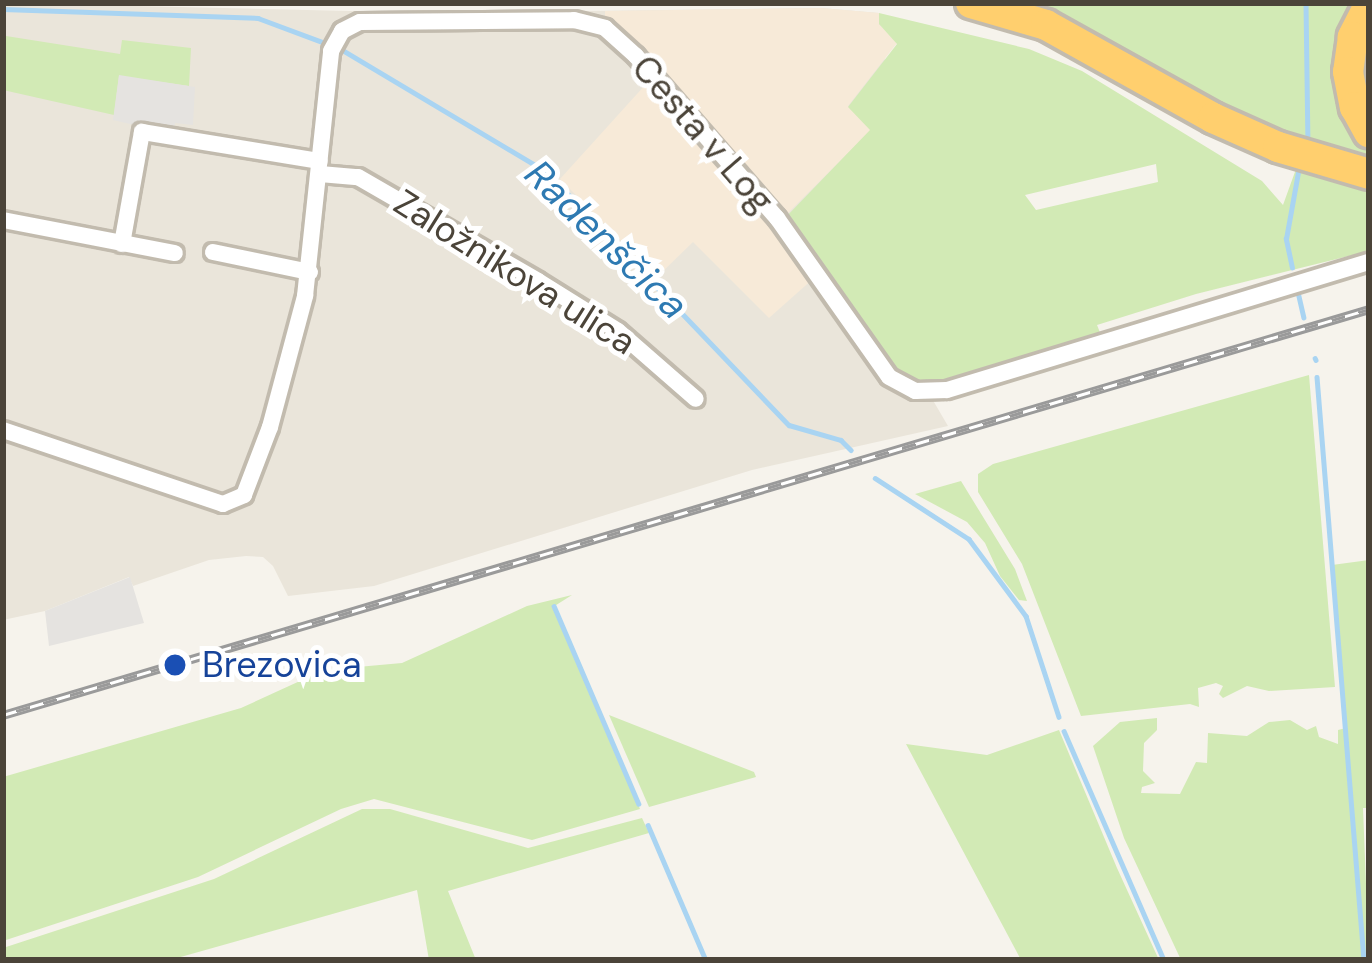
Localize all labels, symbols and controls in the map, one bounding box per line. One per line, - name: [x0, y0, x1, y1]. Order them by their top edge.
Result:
- street label: Cesta v Log: [623, 47, 783, 221]
- water label: Radenščica: [515, 151, 697, 329]
- street label: Založnikova ulica: [386, 180, 644, 364]
- place label: Brezovica: [202, 643, 362, 687]
- marker: Brezovica: [159, 649, 191, 681]

